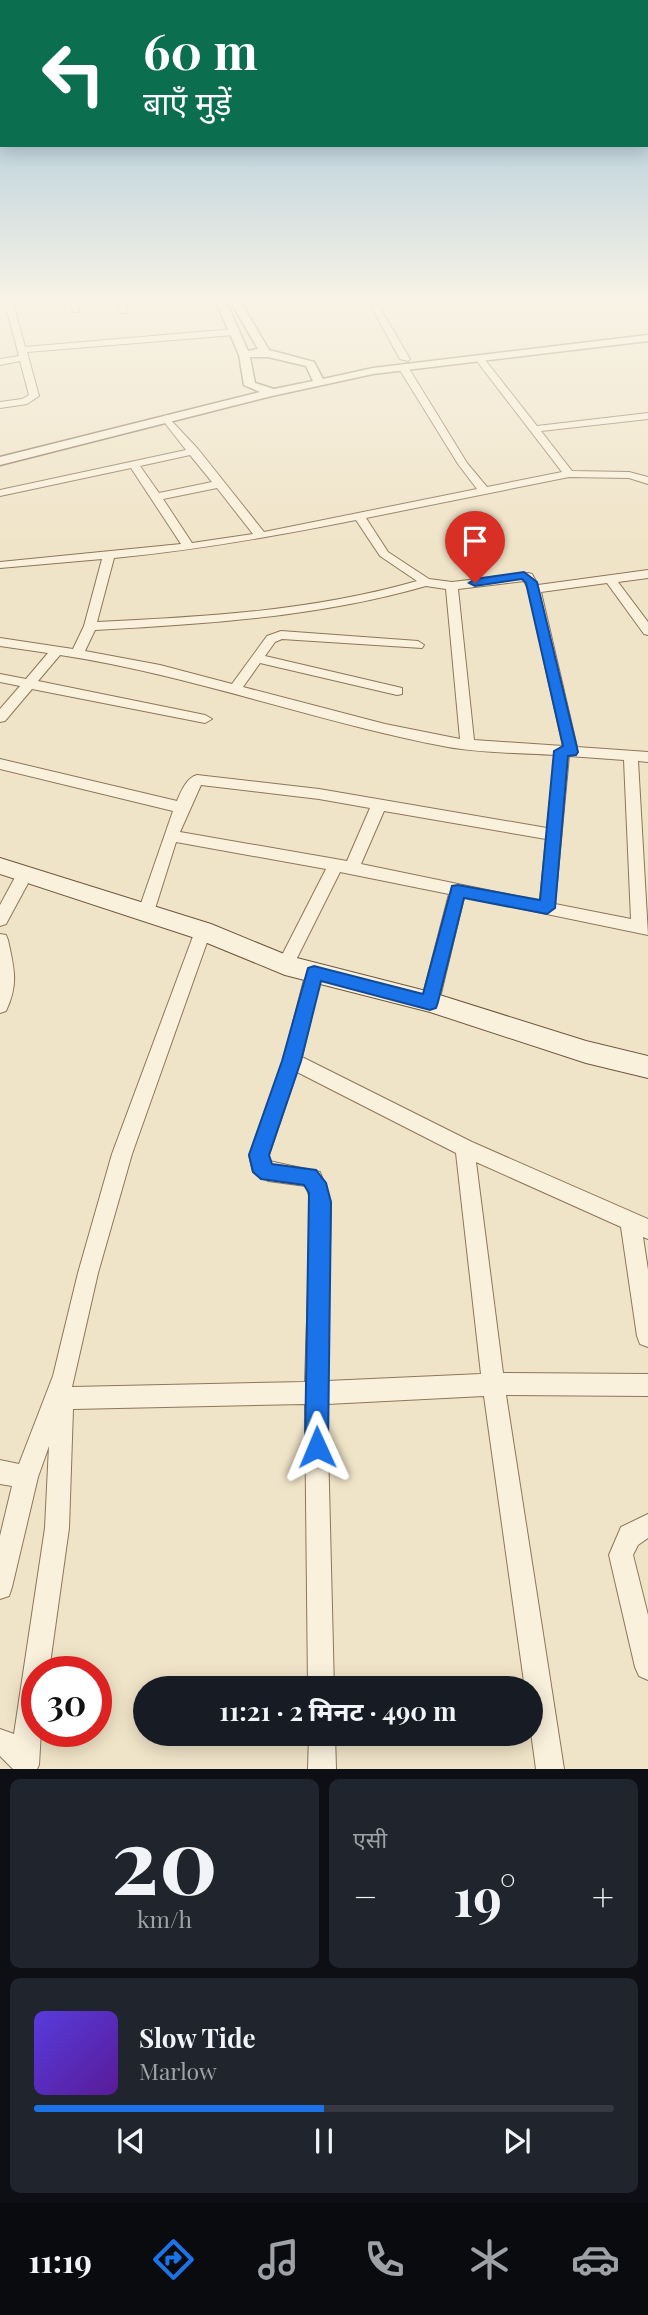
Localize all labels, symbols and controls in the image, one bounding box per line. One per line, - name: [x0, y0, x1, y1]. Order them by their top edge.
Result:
- text: 60 m: [143, 17, 258, 82]
- icon: left: [28, 28, 119, 119]
- text: बाएँ मुड़ें: [143, 80, 231, 123]
- pin: [445, 511, 505, 583]
- icon: arrive: [456, 522, 494, 560]
- position arrow: [280, 1410, 354, 1484]
- speed limit sign: 30: [21, 1656, 112, 1747]
- text: 11:21 · 2 मिनट · 490 m: [219, 1693, 457, 1728]
- text: 20: [111, 1797, 218, 1918]
- text: एसी: [353, 1823, 387, 1854]
- text: 19°: [453, 1861, 516, 1930]
- text: −: [353, 1870, 378, 1921]
- text: +: [592, 1870, 614, 1921]
- text: km/h: [137, 1903, 192, 1934]
- text: Slow Tide: [139, 2020, 256, 2055]
- text: Marlow: [139, 2055, 217, 2086]
- icon: previous: [112, 2122, 150, 2160]
- icon: pause: [305, 2122, 343, 2160]
- icon: next: [498, 2122, 536, 2160]
- icon: directions: [149, 2235, 198, 2284]
- icon: music: [254, 2235, 303, 2284]
- icon: phone: [360, 2235, 409, 2284]
- icon: climate: [465, 2235, 514, 2284]
- icon: car: [571, 2235, 620, 2284]
- text: 11:19: [28, 2238, 92, 2281]

